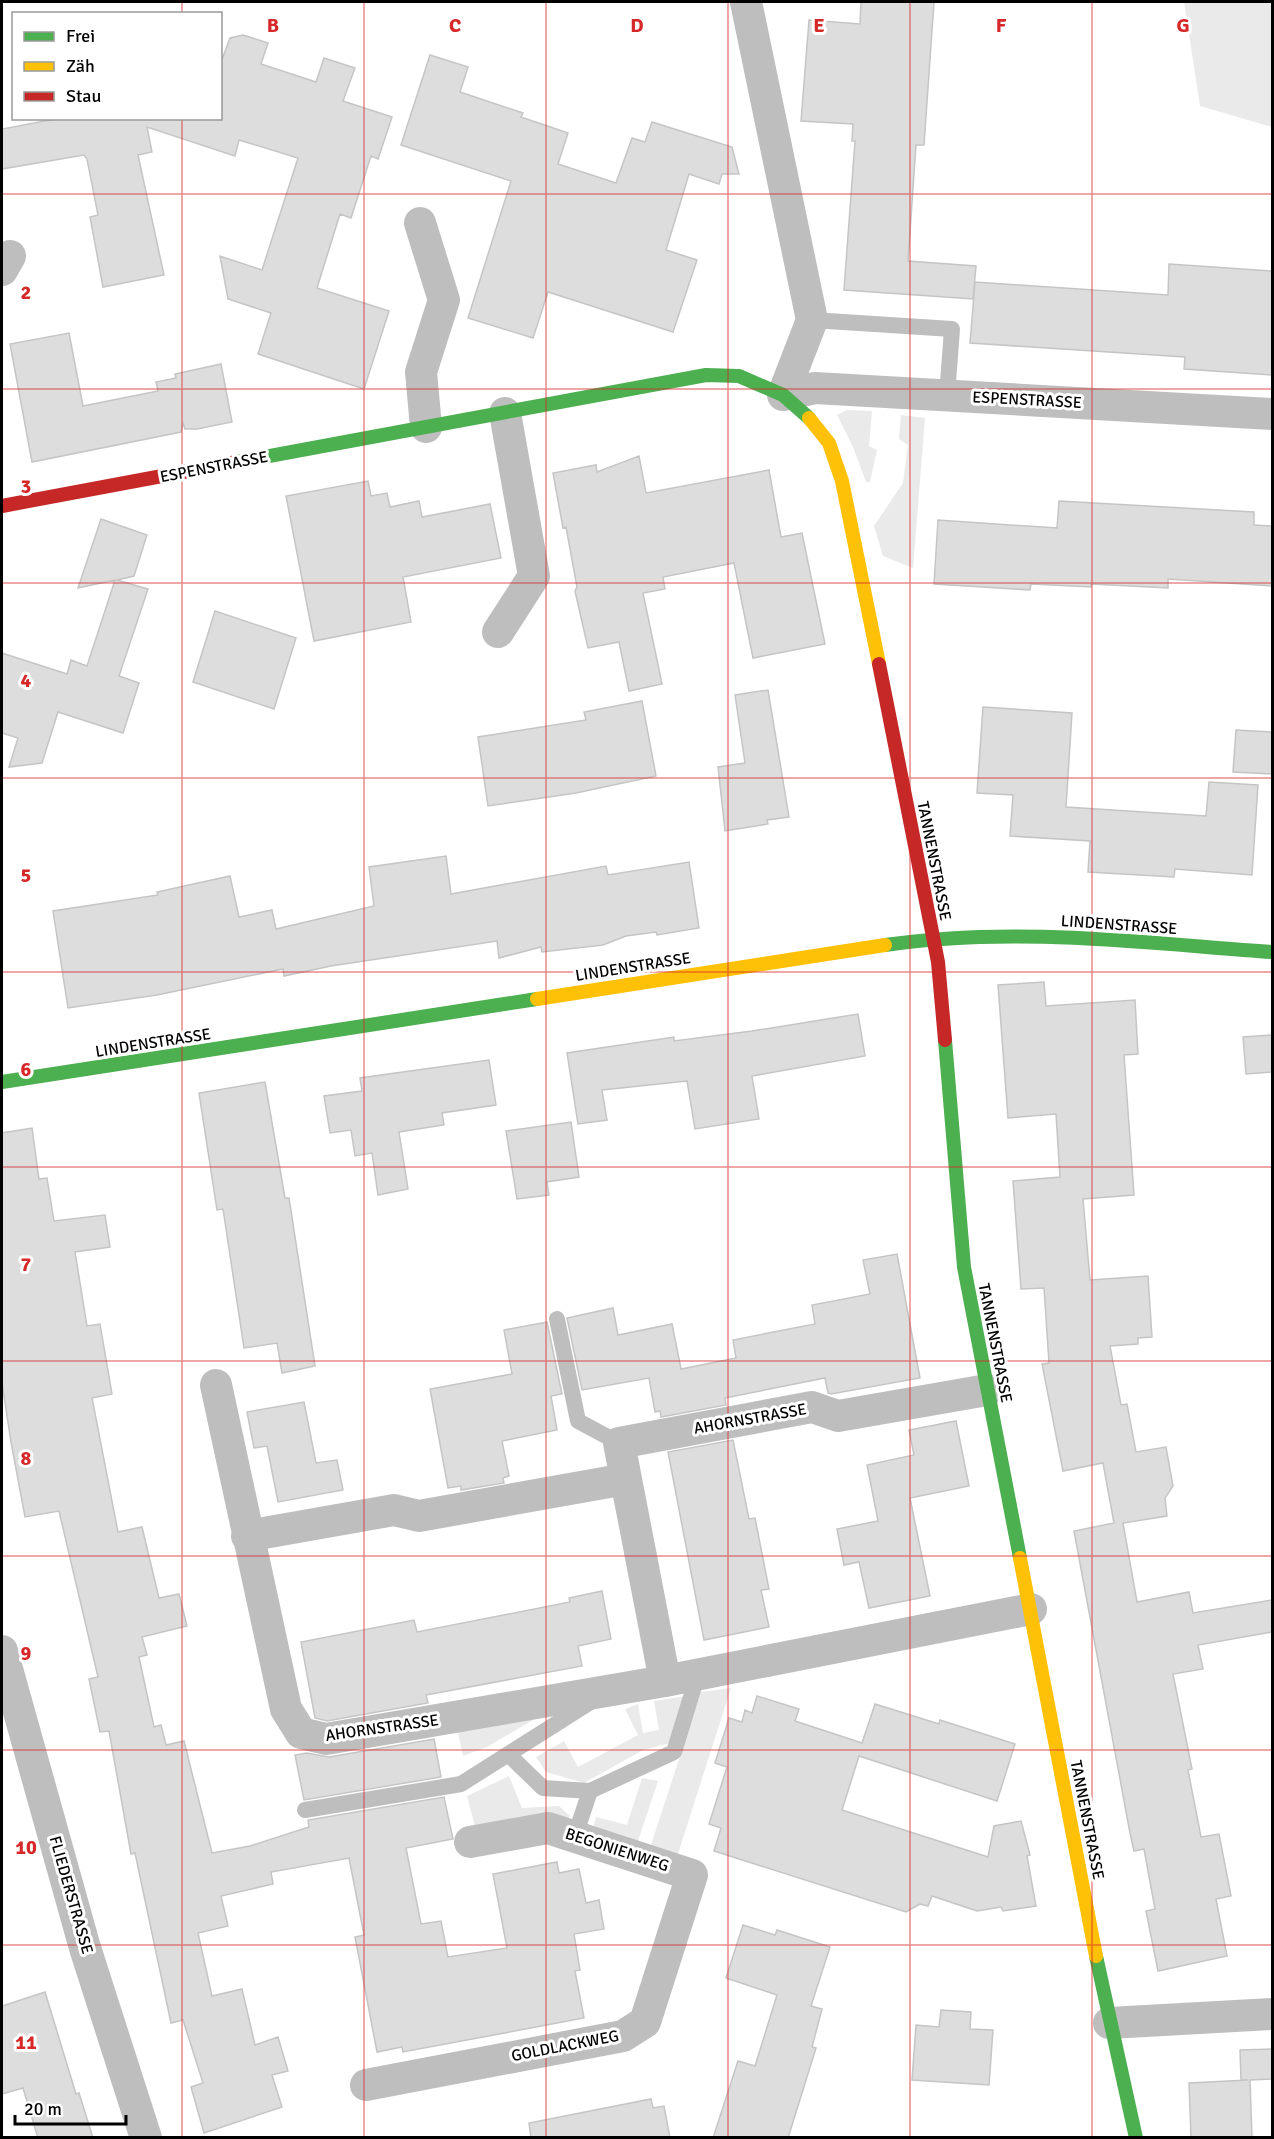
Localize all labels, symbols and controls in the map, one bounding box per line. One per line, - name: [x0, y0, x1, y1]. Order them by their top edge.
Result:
- legend: [12, 12, 222, 120]
- text: B: [267, 13, 279, 38]
- text: C: [449, 13, 461, 38]
- text: D: [630, 13, 644, 38]
- text: E: [813, 13, 825, 38]
- text: F: [996, 13, 1007, 38]
- text: G: [1176, 13, 1190, 38]
- text: Frei: [66, 25, 95, 47]
- text: Zäh: [66, 55, 95, 77]
- text: Stau: [66, 85, 101, 107]
- text: 2: [21, 280, 31, 305]
- street label: ESPENSTRASSE: [972, 387, 1082, 413]
- street label: ESPENSTRASSE: [158, 447, 270, 487]
- text: 3: [21, 474, 31, 499]
- text: 4: [21, 668, 32, 693]
- street label: TANNENSTRASSE: [913, 800, 955, 922]
- text: 5: [21, 863, 31, 888]
- street label: LINDENSTRASSE: [1060, 911, 1178, 939]
- street label: LINDENSTRASSE: [574, 948, 692, 986]
- street label: LINDENSTRASSE: [94, 1024, 212, 1062]
- text: 6: [21, 1057, 32, 1082]
- text: 7: [21, 1252, 32, 1277]
- street label: TANNENSTRASSE: [974, 1282, 1016, 1404]
- street label: AHORNSTRASSE: [692, 1399, 808, 1439]
- text: 8: [21, 1446, 32, 1471]
- text: 9: [21, 1641, 32, 1666]
- street label: AHORNSTRASSE: [324, 1710, 440, 1746]
- street label: TANNENSTRASSE: [1066, 1759, 1108, 1881]
- street label: BEGONIENWEG: [563, 1824, 671, 1876]
- street label: FLIEDERSTRASSE: [45, 1834, 97, 1956]
- text: 10: [15, 1835, 37, 1860]
- street label: GOLDLACKWEG: [510, 2026, 620, 2066]
- text: 11: [15, 2030, 37, 2055]
- scale bar: [15, 2088, 126, 2126]
- text: 20 m: [24, 2098, 62, 2120]

